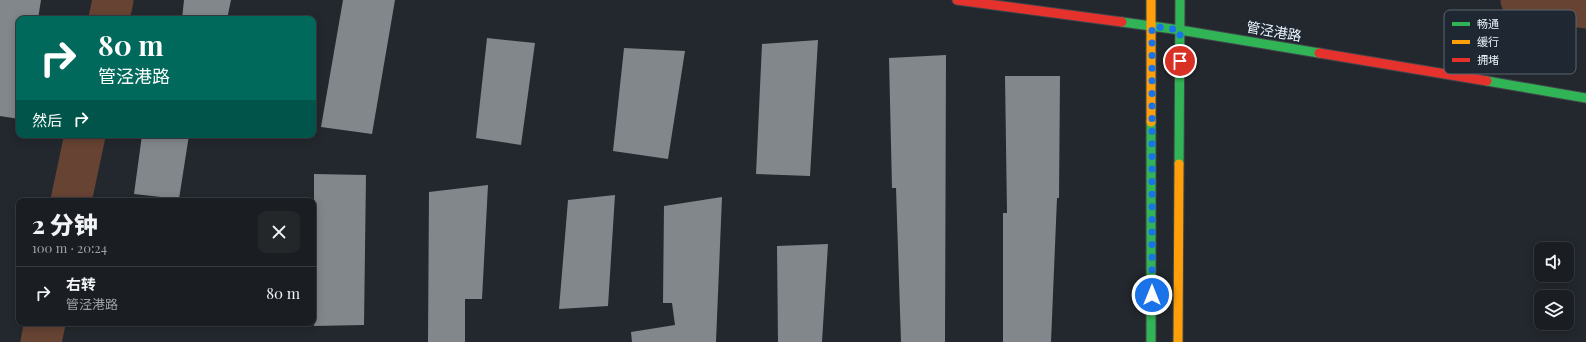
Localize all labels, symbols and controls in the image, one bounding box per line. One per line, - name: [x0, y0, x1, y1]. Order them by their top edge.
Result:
- legend: [1444, 10, 1576, 74]
- text: 畅通: [1477, 16, 1499, 31]
- street label: 管泾港路: [1245, 17, 1303, 45]
- text: 80 m: [98, 26, 164, 63]
- icon: right: [32, 32, 84, 84]
- text: 缓行: [1477, 34, 1499, 49]
- pin: [1163, 44, 1197, 78]
- icon: arrive: [1169, 50, 1191, 72]
- text: 拥堵: [1477, 52, 1499, 67]
- text: 管泾港路: [98, 64, 170, 88]
- icon: right: [70, 108, 92, 130]
- text: 然后: [32, 110, 62, 130]
- text: 2 分钟: [32, 208, 98, 240]
- button: close: [258, 211, 300, 253]
- text: 100 m · 20:24: [32, 239, 107, 256]
- map controls: [1534, 242, 1574, 330]
- button: sound: [1534, 242, 1574, 282]
- text: 右转: [66, 274, 96, 294]
- position arrow: [1131, 274, 1173, 316]
- icon: right: [32, 282, 54, 304]
- text: 80 m: [266, 283, 300, 303]
- button: layers: [1534, 290, 1574, 330]
- text: 管泾港路: [66, 295, 118, 312]

